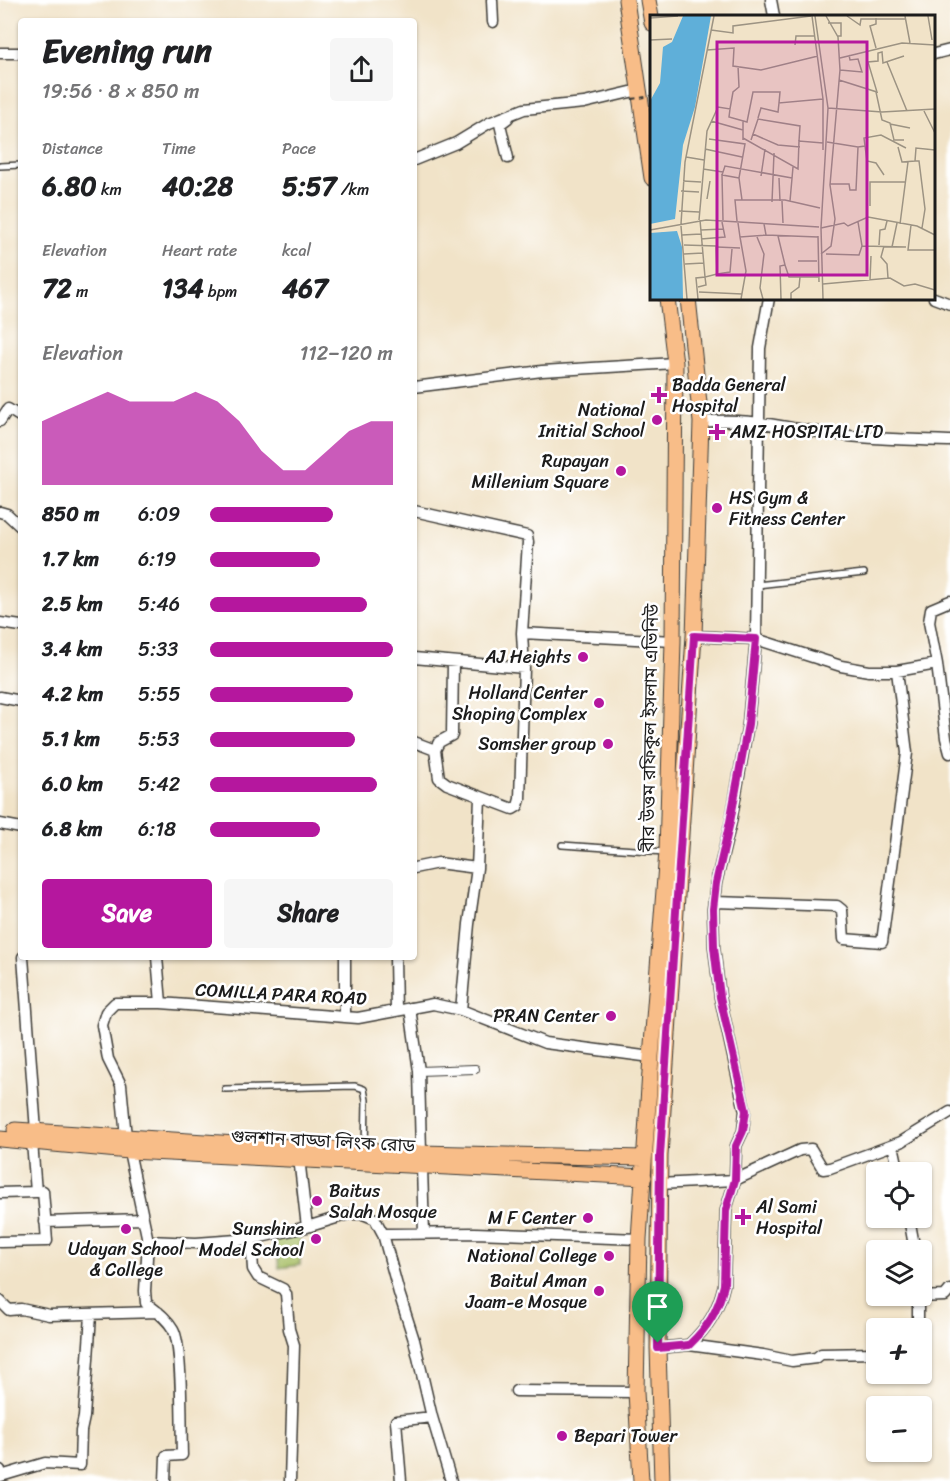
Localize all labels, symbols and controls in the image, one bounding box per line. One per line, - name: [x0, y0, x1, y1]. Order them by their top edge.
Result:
- inset map: [650, 15, 935, 300]
- text: Evening run: [42, 22, 212, 80]
- button: share: [330, 38, 393, 101]
- text: 19:56 · 8 × 850 m: [42, 74, 199, 109]
- text: Distance: [42, 134, 103, 163]
- text: Time: [162, 134, 196, 163]
- text: Pace: [282, 134, 316, 163]
- text: 6.80: [42, 163, 97, 209]
- text: 40:28: [162, 163, 233, 209]
- text: 5:57: [282, 163, 336, 209]
- text: km: [97, 175, 122, 204]
- text: /km: [336, 175, 369, 204]
- text: Elevation: [42, 236, 107, 265]
- text: Heart rate: [162, 236, 237, 265]
- text: kcal: [282, 236, 311, 265]
- text: 72: [42, 265, 72, 311]
- text: 134: [162, 265, 204, 311]
- text: 467: [282, 265, 328, 311]
- text: m: [72, 277, 88, 306]
- text: bpm: [204, 277, 237, 306]
- text: Elevation: [42, 336, 123, 371]
- text: 112–120 m: [300, 336, 393, 371]
- place label: Badda General Hospital: [672, 369, 786, 422]
- marker: Badda General Hospital: [650, 386, 668, 404]
- place label: National Initial School: [537, 394, 646, 447]
- marker: National Initial School: [650, 413, 664, 427]
- place label: AMZ HOSPITAL LTD: [729, 416, 883, 448]
- marker: AMZ HOSPITAL LTD: [708, 423, 726, 441]
- place label: Rupayan Millenium Square: [472, 445, 609, 498]
- marker: Rupayan Millenium Square: [614, 464, 628, 478]
- place label: HS Gym & Fitness Center: [729, 482, 846, 535]
- text: 850 m: [42, 497, 99, 532]
- text: 6:09: [138, 497, 180, 532]
- marker: HS Gym & Fitness Center: [710, 501, 724, 515]
- text: 1.7 km: [42, 542, 99, 577]
- text: 6:19: [138, 542, 176, 577]
- text: 2.5 km: [42, 587, 103, 622]
- text: 5:46: [138, 587, 180, 622]
- street label: বীর উত্তম রফিকুল ইসলাম এভিনিউ: [632, 603, 668, 854]
- text: 3.4 km: [42, 632, 103, 667]
- text: 5:33: [138, 632, 178, 667]
- place label: AJ Heights: [484, 641, 572, 673]
- marker: AJ Heights: [576, 650, 590, 664]
- text: 4.2 km: [42, 677, 103, 712]
- text: 5:55: [138, 677, 181, 712]
- place label: Holland Center Shoping Complex: [452, 677, 589, 730]
- marker: Holland Center Shoping Complex: [592, 696, 606, 710]
- text: 5.1 km: [42, 722, 100, 757]
- text: 5:53: [138, 722, 179, 757]
- place label: Somsher group: [478, 728, 596, 760]
- marker: Somsher group: [601, 737, 615, 751]
- text: 6.0 km: [42, 767, 103, 802]
- text: 5:42: [138, 767, 180, 802]
- text: 6.8 km: [42, 812, 103, 847]
- text: 6:18: [138, 812, 176, 847]
- button: Save: [42, 879, 212, 948]
- button: Share: [224, 879, 393, 948]
- street label: COMILLA PARA ROAD: [195, 974, 368, 1014]
- place label: PRAN Center: [493, 1000, 601, 1032]
- marker: PRAN Center: [604, 1009, 618, 1023]
- street label: গুলশান বাড্ডা লিংক রোড: [230, 1120, 416, 1162]
- map controls: [866, 1162, 932, 1462]
- button: locate: [866, 1162, 932, 1228]
- place label: Baitus Salah Mosque: [329, 1175, 437, 1228]
- place label: Al Sami Hospital: [755, 1191, 823, 1244]
- marker: Baitus Salah Mosque: [310, 1194, 324, 1208]
- place label: M F Center: [488, 1202, 578, 1234]
- marker: Al Sami Hospital: [734, 1208, 752, 1226]
- marker: M F Center: [581, 1211, 595, 1225]
- place label: Sunshine Model School: [199, 1213, 305, 1266]
- marker: Udayan School & College: [119, 1222, 133, 1236]
- marker: Sunshine Model School: [309, 1232, 323, 1246]
- place label: Udayan School & College: [68, 1233, 185, 1286]
- place label: National College: [468, 1240, 597, 1272]
- button: layers: [866, 1240, 932, 1306]
- marker: National College: [602, 1249, 616, 1263]
- place label: Baitul Aman Jaam-e Mosque: [465, 1265, 587, 1318]
- pin: [632, 1281, 683, 1343]
- marker: Baitul Aman Jaam-e Mosque: [592, 1284, 606, 1298]
- icon: arrive: [641, 1290, 674, 1323]
- button: +: [866, 1318, 932, 1384]
- button: −: [866, 1396, 932, 1462]
- place label: Bepari Tower: [574, 1420, 678, 1452]
- marker: Bepari Tower: [555, 1429, 569, 1443]

